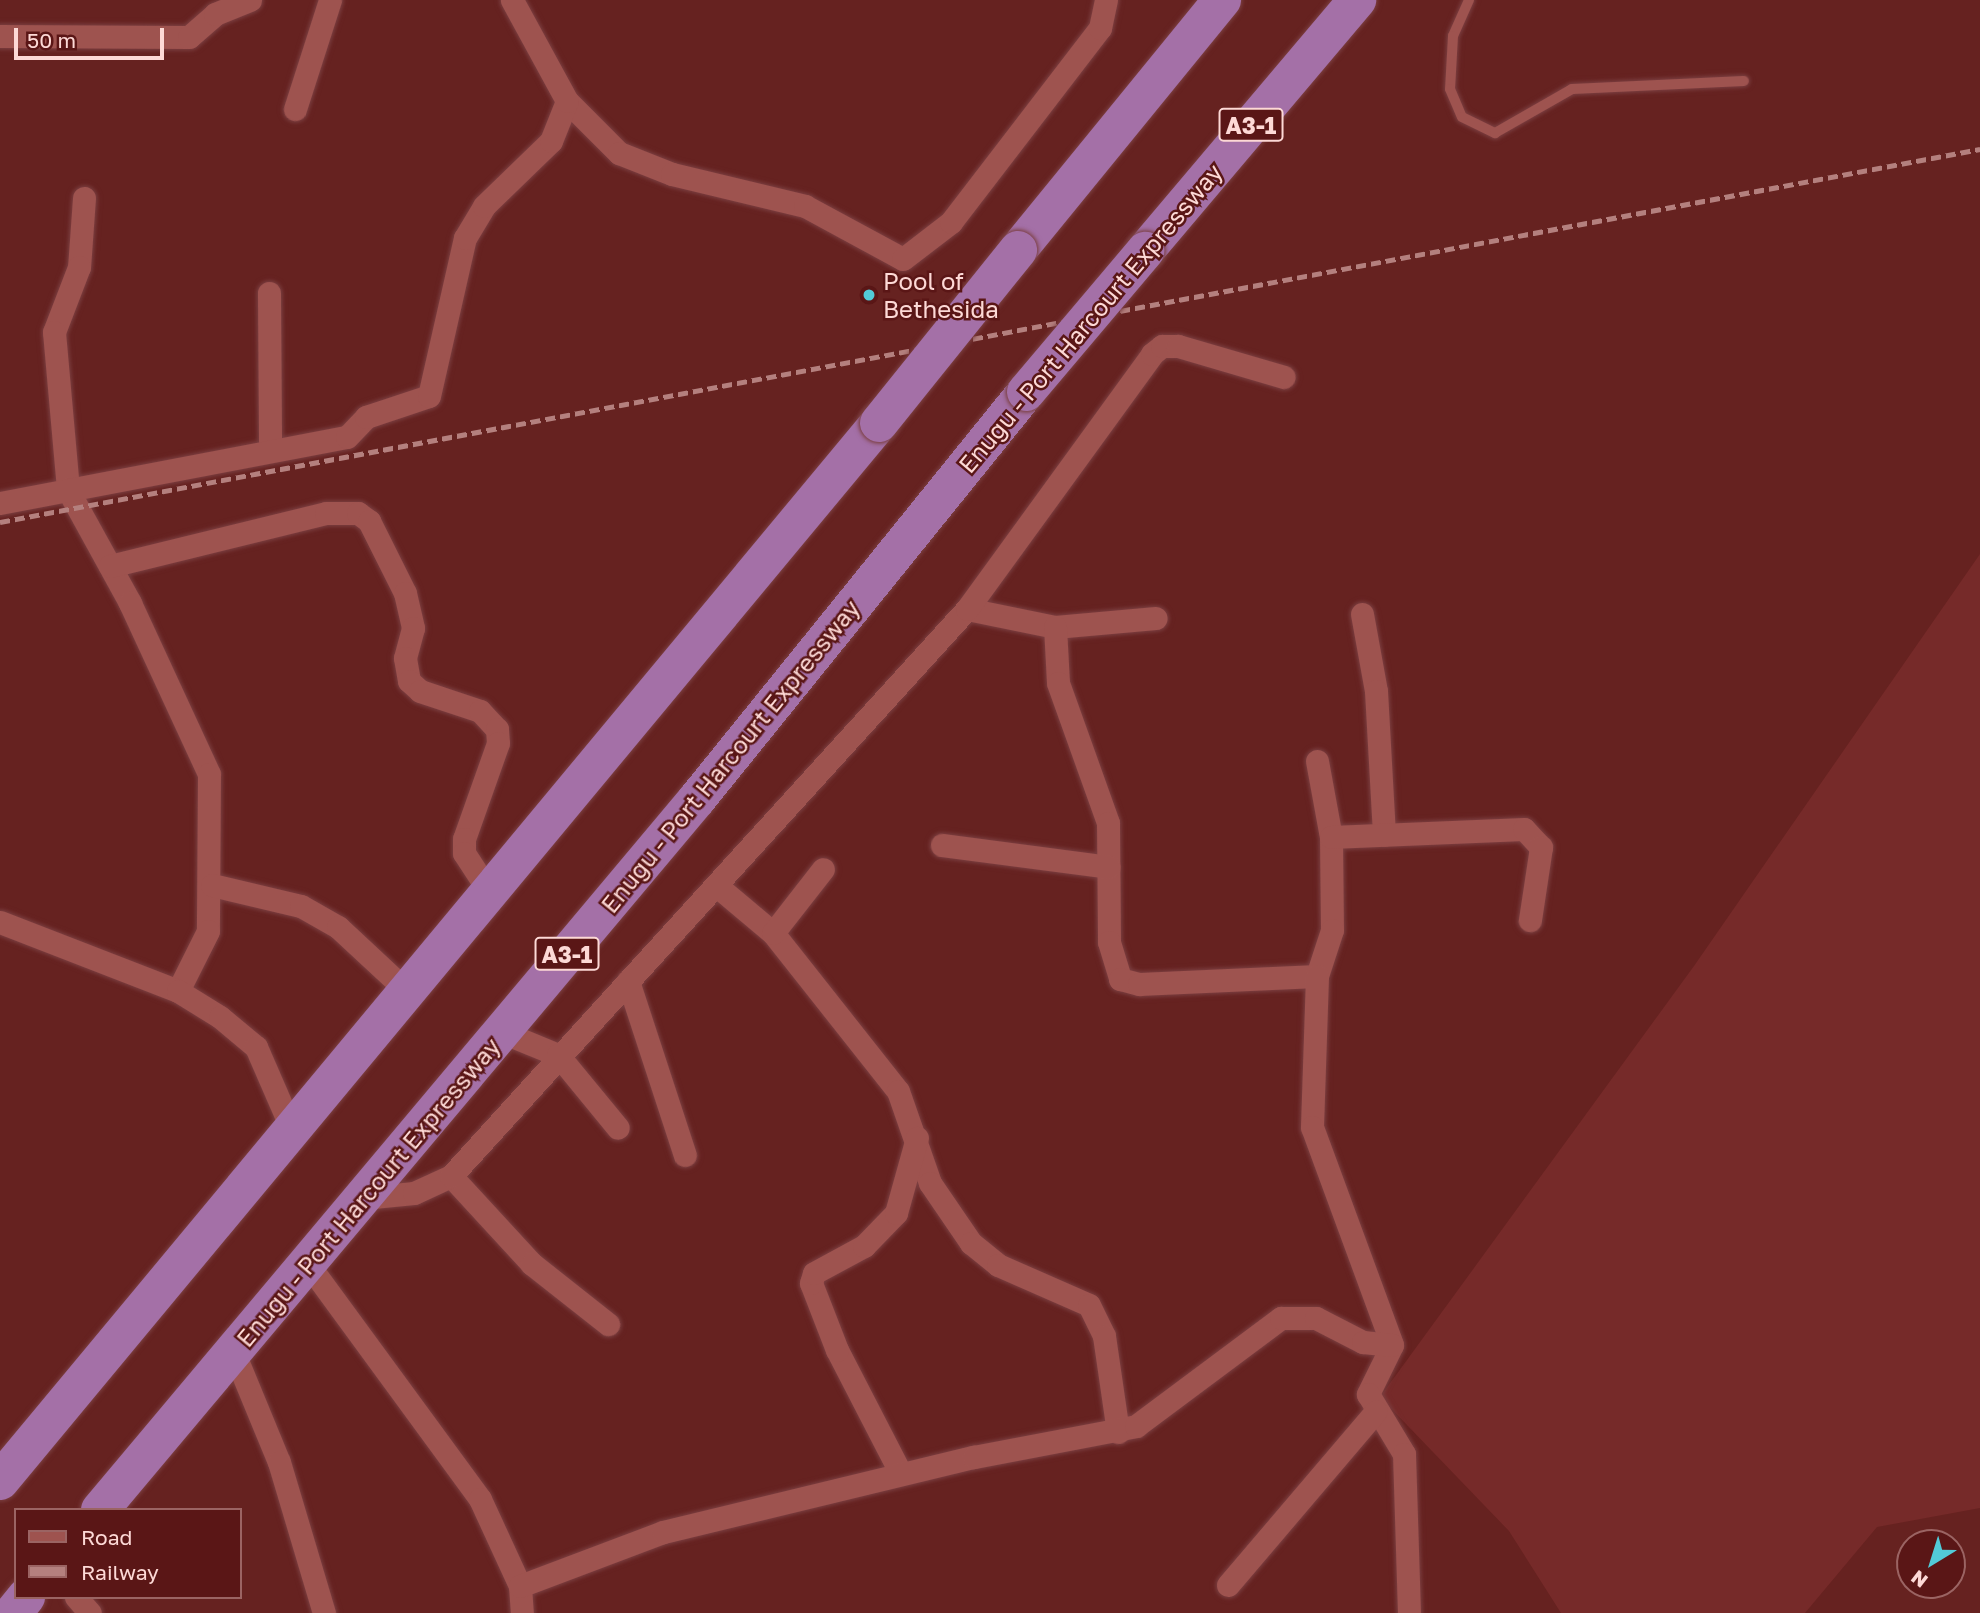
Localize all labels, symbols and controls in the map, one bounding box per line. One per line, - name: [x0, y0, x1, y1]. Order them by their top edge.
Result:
- scale bar: [18, 14, 168, 58]
- text: 50 m: [27, 27, 76, 53]
- road number: A3-1: [1218, 106, 1284, 144]
- street label: Enugu - Port Harcourt Expressway: [952, 158, 1228, 478]
- place label: Pool of Bethesida: [883, 267, 999, 323]
- marker: Pool of Bethesida: [861, 287, 877, 303]
- street label: Enugu - Port Harcourt Expressway: [595, 594, 865, 918]
- road number: A3-1: [534, 934, 600, 973]
- street label: Enugu - Port Harcourt Expressway: [230, 1032, 506, 1352]
- legend: [14, 1508, 242, 1599]
- text: Road: [81, 1524, 132, 1550]
- north arrow: [1896, 1529, 1966, 1599]
- text: Railway: [81, 1559, 159, 1585]
- text: N: [1906, 1566, 1932, 1593]

